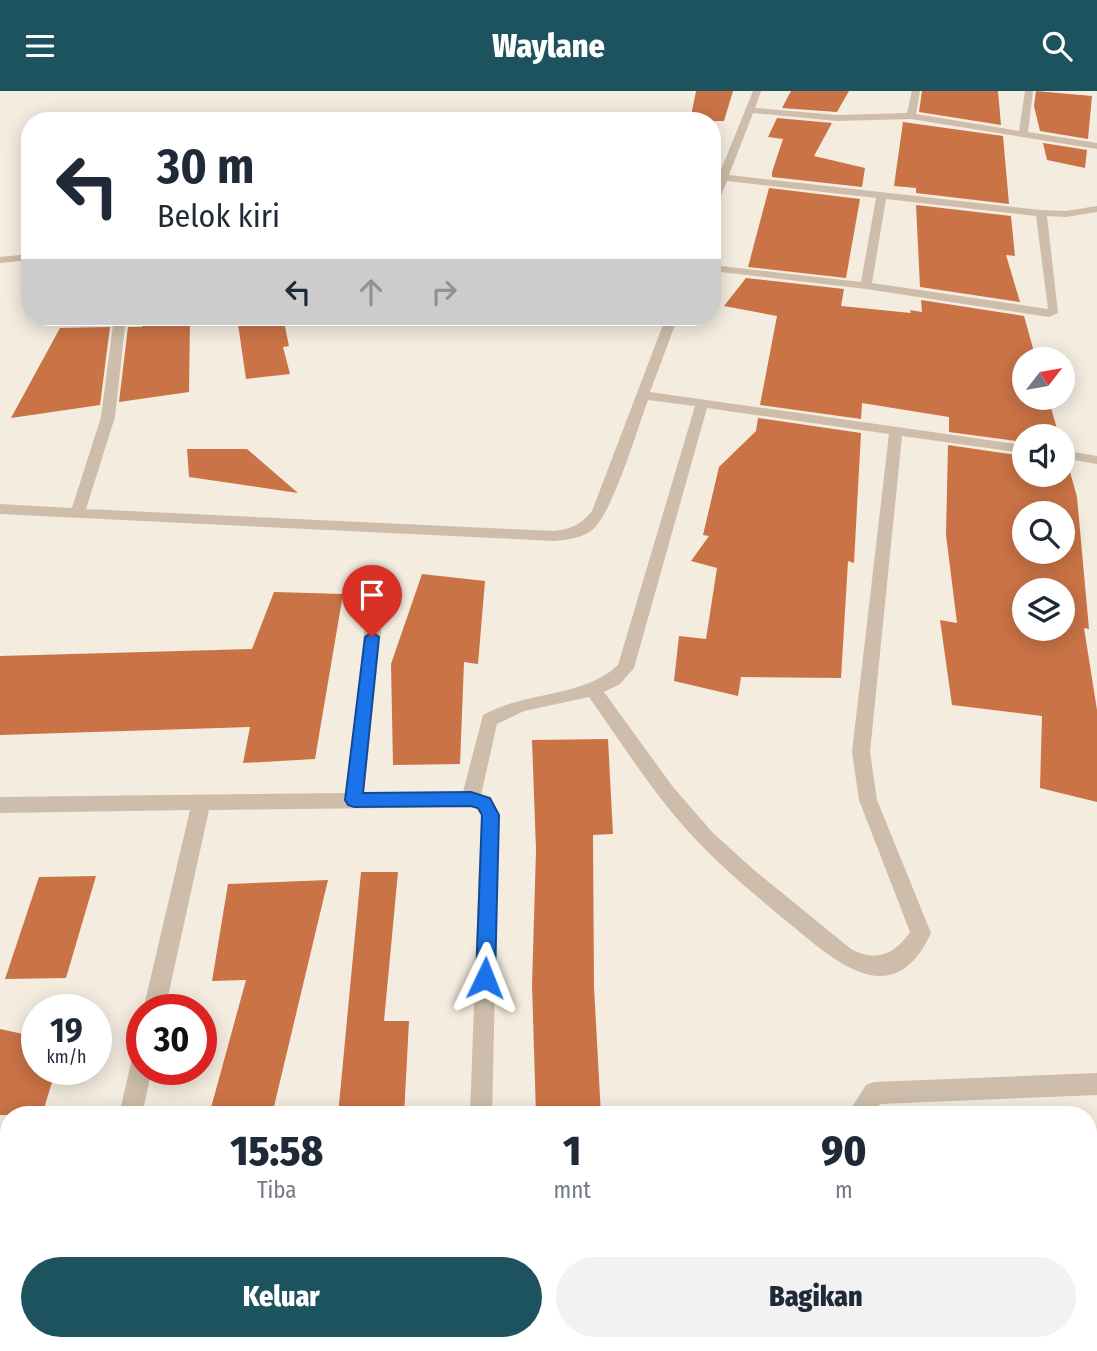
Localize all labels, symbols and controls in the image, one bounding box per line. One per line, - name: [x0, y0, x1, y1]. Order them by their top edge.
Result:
- icon: menu: [21, 27, 59, 65]
- text: Waylane: [492, 27, 605, 65]
- icon: search: [1038, 27, 1076, 65]
- text: 30 m: [157, 137, 255, 196]
- icon: left: [42, 140, 133, 231]
- text: Belok kiri: [157, 197, 280, 235]
- icon: left: [279, 273, 317, 311]
- icon: ahead: [352, 273, 390, 311]
- icon: right: [425, 273, 463, 311]
- north arrow: [1012, 347, 1074, 409]
- map controls: [1012, 347, 1075, 641]
- button: sound: [1012, 424, 1075, 487]
- button: search: [1012, 501, 1075, 564]
- pin: [342, 565, 402, 637]
- icon: arrive: [353, 576, 391, 614]
- button: layers: [1012, 578, 1075, 641]
- position arrow: [448, 941, 522, 1015]
- speed limit sign: 30: [126, 994, 217, 1085]
- text: 19: [50, 1009, 83, 1051]
- text: km/h: [46, 1046, 87, 1068]
- text: 15:58: [230, 1126, 323, 1176]
- text: 1: [563, 1126, 581, 1176]
- text: 90: [821, 1126, 867, 1176]
- text: Tiba: [257, 1176, 297, 1204]
- text: mnt: [554, 1176, 591, 1204]
- text: m: [835, 1176, 853, 1204]
- button: Keluar: [21, 1257, 542, 1337]
- button: Bagikan: [556, 1257, 1076, 1337]

